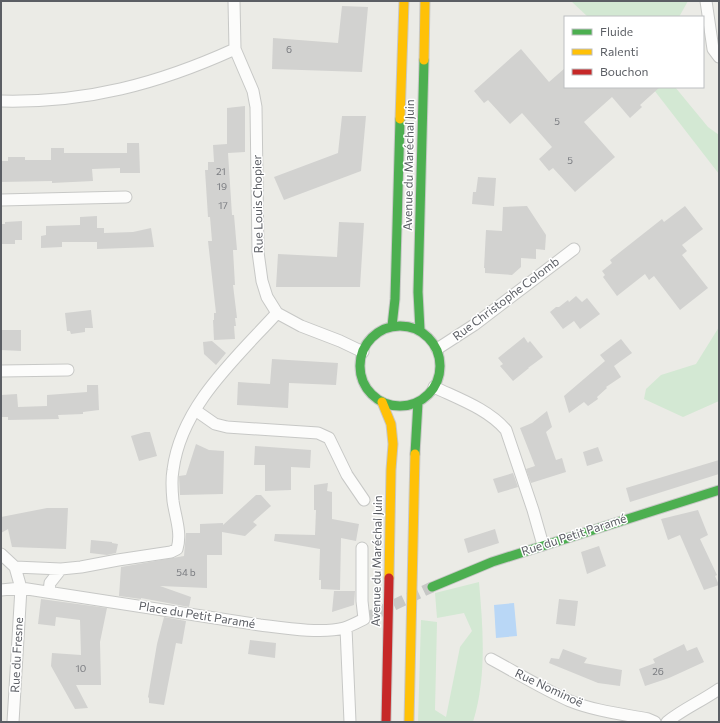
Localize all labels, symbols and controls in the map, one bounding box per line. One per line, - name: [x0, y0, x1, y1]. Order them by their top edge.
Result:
- legend: [564, 16, 704, 88]
- text: Fluide: [600, 24, 633, 38]
- house number: 6: [286, 43, 292, 55]
- text: Ralenti: [600, 44, 639, 58]
- text: Bouchon: [600, 64, 648, 78]
- street label: Avenue du Maréchal Juin: [400, 99, 417, 231]
- house number: 5: [554, 115, 560, 127]
- street label: Rue Louis Chopier: [249, 154, 265, 253]
- house number: 5: [567, 154, 573, 166]
- house number: 21: [216, 165, 226, 177]
- house number: 19: [217, 180, 227, 192]
- house number: 17: [218, 199, 228, 211]
- street label: Rue Christophe Colomb: [449, 254, 561, 343]
- street label: Avenue du Maréchal Juin: [368, 495, 385, 627]
- street label: Rue du Petit Paramé: [519, 510, 628, 558]
- house number: 54 b: [176, 566, 196, 578]
- street label: Place du Petit Paramé: [138, 598, 256, 630]
- street label: Rue du Fresne: [7, 617, 25, 693]
- house number: 10: [76, 662, 86, 674]
- street label: Rue Nominoë: [513, 665, 586, 709]
- house number: 26: [652, 665, 664, 677]

